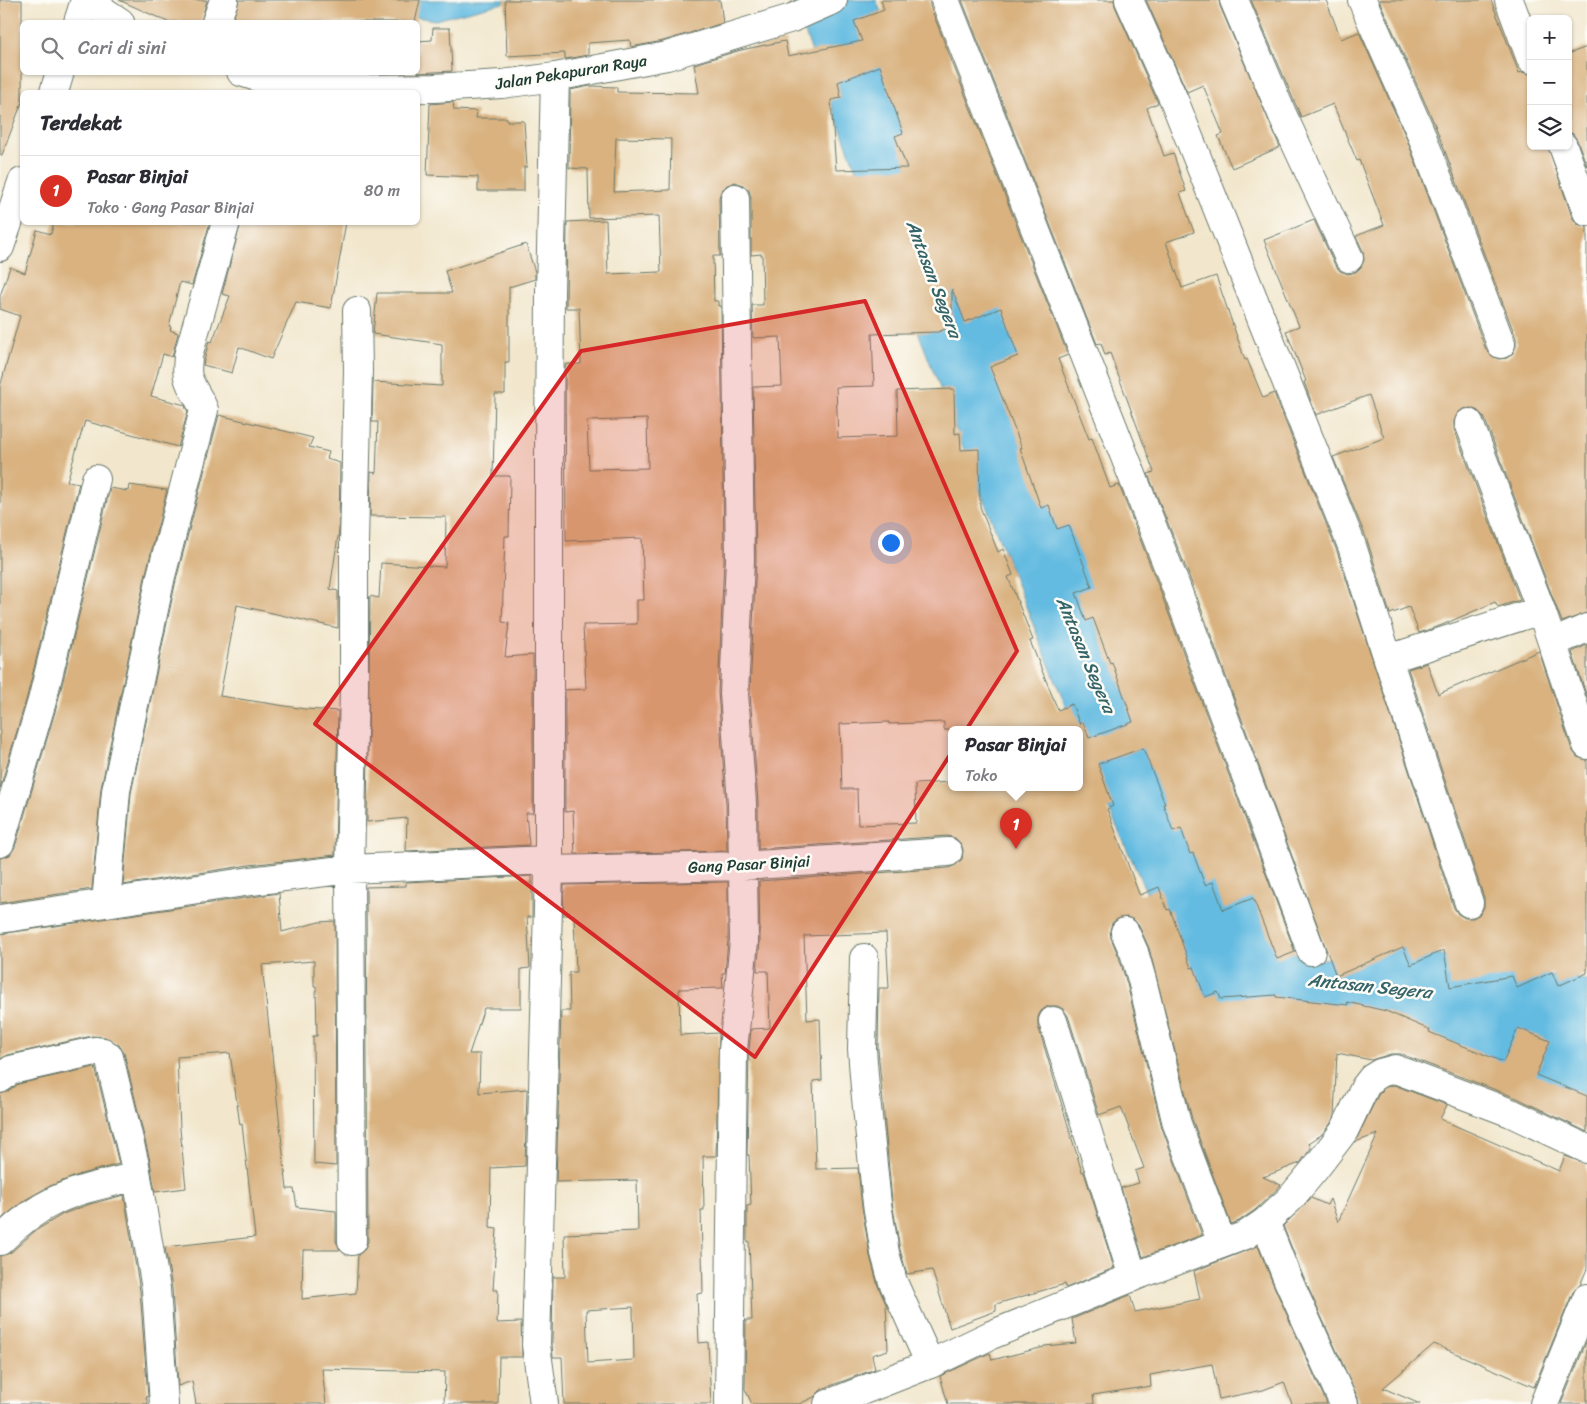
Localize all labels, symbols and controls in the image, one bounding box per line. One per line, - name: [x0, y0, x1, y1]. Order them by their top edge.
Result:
- map controls: [1527, 15, 1572, 150]
- button: +: [1527, 15, 1572, 60]
- search box: [20, 20, 420, 75]
- text: Cari di sini: [78, 31, 166, 64]
- icon: search: [38, 34, 66, 62]
- street label: Jalan Pekapuran Raya: [492, 46, 650, 98]
- button: −: [1527, 60, 1572, 105]
- text: Terdekat: [40, 104, 122, 142]
- button: layers: [1527, 105, 1572, 150]
- text: Pasar Binjai: [87, 160, 188, 193]
- text: 1: [53, 176, 59, 205]
- text: 80 m: [364, 176, 400, 205]
- text: Toko · Gang Pasar Binjai: [87, 193, 254, 222]
- water label: Antasan Segera: [896, 214, 972, 344]
- your location: [878, 530, 904, 556]
- water label: Antasan Segera: [1047, 591, 1126, 720]
- popup: [948, 726, 1083, 791]
- text: Pasar Binjai: [965, 728, 1066, 761]
- text: Toko: [965, 761, 997, 790]
- pin: 1: [1000, 808, 1032, 849]
- street label: Gang Pasar Binjai: [687, 846, 811, 882]
- water label: Antasan Segera: [1306, 964, 1435, 1009]

